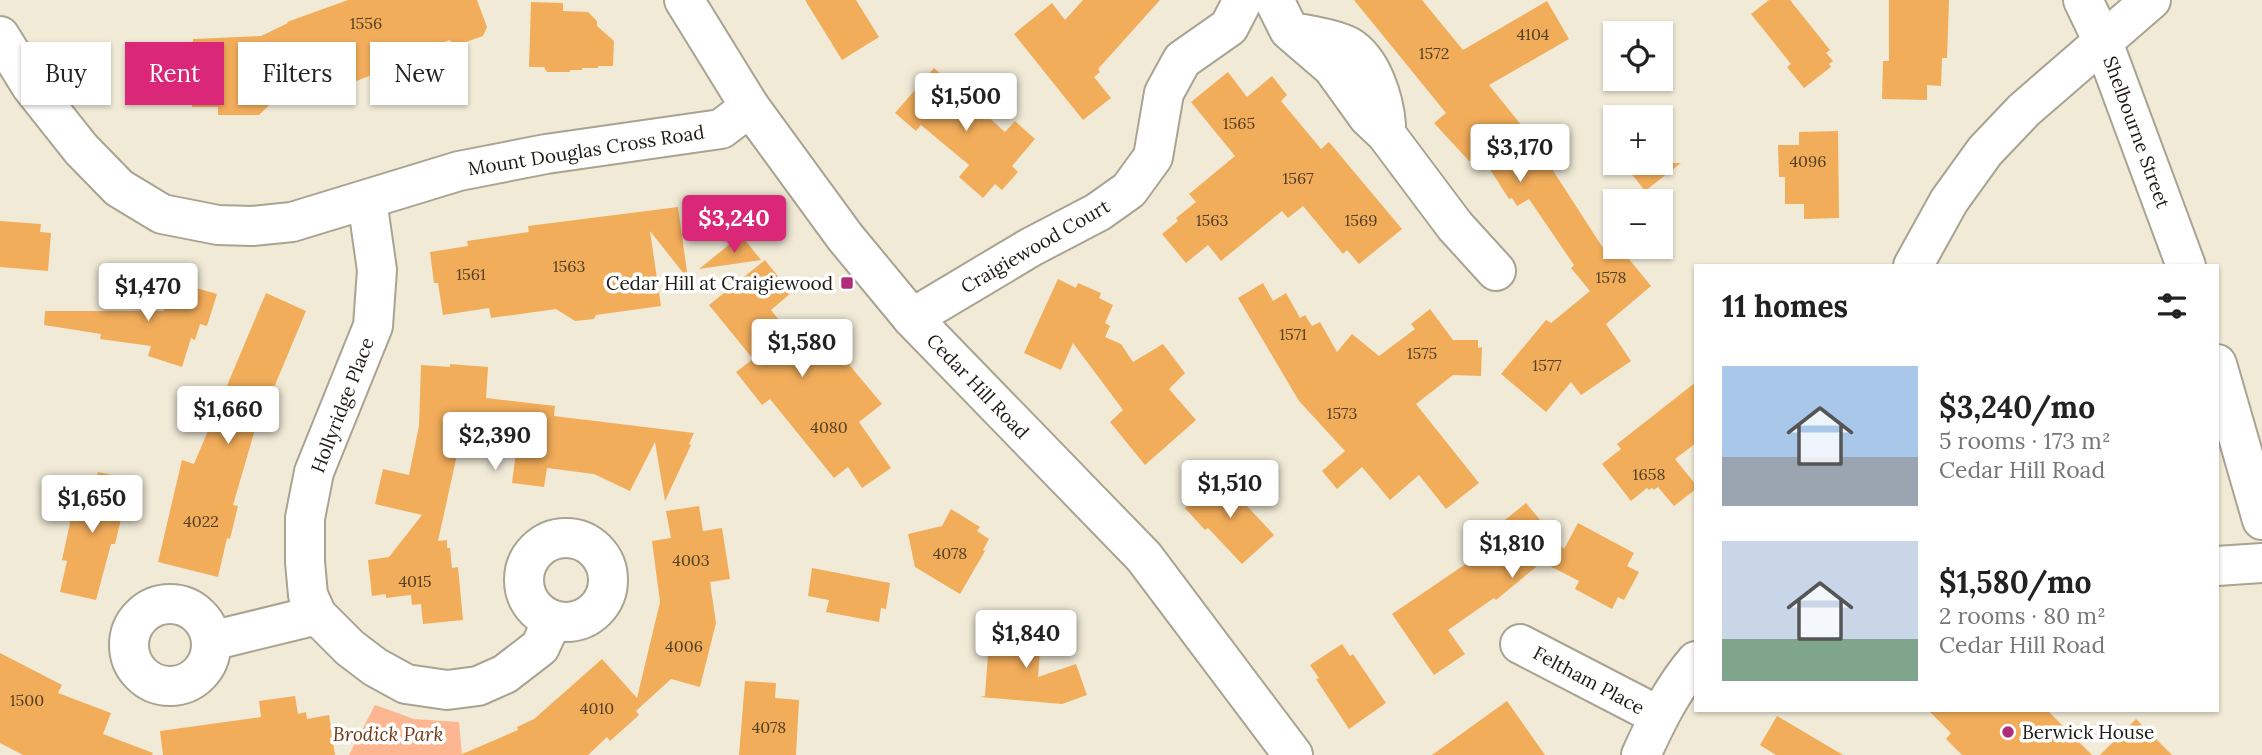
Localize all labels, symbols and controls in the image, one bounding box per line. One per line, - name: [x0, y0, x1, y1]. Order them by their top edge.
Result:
- house number: 1556: [350, 13, 382, 33]
- map controls: [1603, 21, 1673, 259]
- button: locate: [1603, 21, 1673, 91]
- house number: 4104: [1516, 24, 1550, 44]
- chip: Buy: [21, 42, 111, 105]
- chip: Rent: [125, 42, 224, 105]
- chip: Filters: [238, 42, 356, 105]
- chip: New: [370, 42, 468, 105]
- house number: 1572: [1419, 43, 1449, 63]
- street label: Shelbourne Street: [2098, 53, 2176, 212]
- pin: $1,500: [909, 74, 1023, 133]
- text: $1,500: [931, 81, 1001, 110]
- button: +: [1603, 105, 1673, 175]
- house number: 1565: [1223, 113, 1255, 133]
- street label: Mount Douglas Cross Road: [466, 119, 706, 181]
- pin: $3,170: [1463, 124, 1577, 184]
- text: $3,170: [1487, 132, 1553, 161]
- house number: 4096: [1789, 151, 1827, 171]
- house number: 1567: [1282, 168, 1314, 188]
- button: −: [1603, 189, 1673, 259]
- street label: Craigiewood Court: [956, 193, 1114, 298]
- pin: $3,240: [677, 196, 791, 255]
- text: $3,240: [698, 203, 770, 232]
- house number: 1563: [1196, 210, 1228, 230]
- house number: 1569: [1344, 210, 1378, 230]
- house number: 1563: [553, 256, 585, 276]
- pin: $1,470: [91, 264, 205, 323]
- house number: 1561: [456, 264, 486, 284]
- house number: 1578: [1596, 267, 1626, 287]
- text: $1,470: [115, 271, 181, 300]
- place label: Cedar Hill at Craigiewood: [606, 271, 833, 295]
- marker: Cedar Hill at Craigiewood: [839, 275, 855, 291]
- text: 11 homes: [1722, 287, 1848, 325]
- icon: filters: [2153, 287, 2191, 325]
- pin: $1,580: [745, 320, 859, 379]
- house number: 1571: [1279, 324, 1307, 344]
- text: $1,580: [768, 327, 836, 356]
- street label: Cedar Hill Road: [922, 328, 1034, 444]
- street label: Hollyridge Place: [305, 334, 379, 476]
- house number: 1575: [1407, 343, 1437, 363]
- house number: 1577: [1532, 355, 1562, 375]
- pin: $1,660: [171, 386, 285, 446]
- text: $3,240/mo: [1939, 388, 2095, 426]
- text: $1,660: [193, 394, 263, 423]
- icon: home: [1778, 394, 1862, 478]
- house number: 1573: [1327, 403, 1357, 423]
- pin: $2,390: [438, 412, 552, 472]
- house number: 4080: [810, 417, 848, 437]
- text: $2,390: [459, 420, 531, 449]
- text: 5 rooms · 173 m²: [1939, 426, 2111, 455]
- text: Cedar Hill Road: [1939, 455, 2105, 484]
- pin: $1,510: [1173, 461, 1287, 520]
- house number: 1658: [1633, 464, 1665, 484]
- text: $1,510: [1198, 468, 1263, 497]
- pin: $1,650: [35, 476, 149, 535]
- text: $1,650: [58, 483, 126, 512]
- house number: 4022: [183, 511, 219, 531]
- pin: $1,810: [1455, 520, 1569, 580]
- text: $1,810: [1479, 528, 1545, 557]
- house number: 4078: [933, 543, 967, 563]
- house number: 4003: [672, 550, 710, 570]
- text: $1,580/mo: [1939, 563, 2092, 601]
- icon: home: [1778, 569, 1862, 653]
- house number: 4015: [398, 571, 432, 591]
- text: 2 rooms · 80 m²: [1939, 601, 2106, 630]
- pin: $1,840: [969, 610, 1083, 670]
- text: $1,840: [992, 618, 1060, 647]
- text: Cedar Hill Road: [1939, 630, 2105, 659]
- house number: 4006: [665, 636, 703, 656]
- street label: Feltham Place: [1529, 641, 1649, 719]
- house number: 1500: [10, 690, 44, 710]
- house number: 4010: [580, 698, 614, 718]
- house number: 4078: [752, 717, 786, 737]
- place label: Berwick House: [2022, 720, 2154, 744]
- park label: Brodick Park: [333, 722, 443, 746]
- marker: Berwick House: [2000, 724, 2016, 740]

